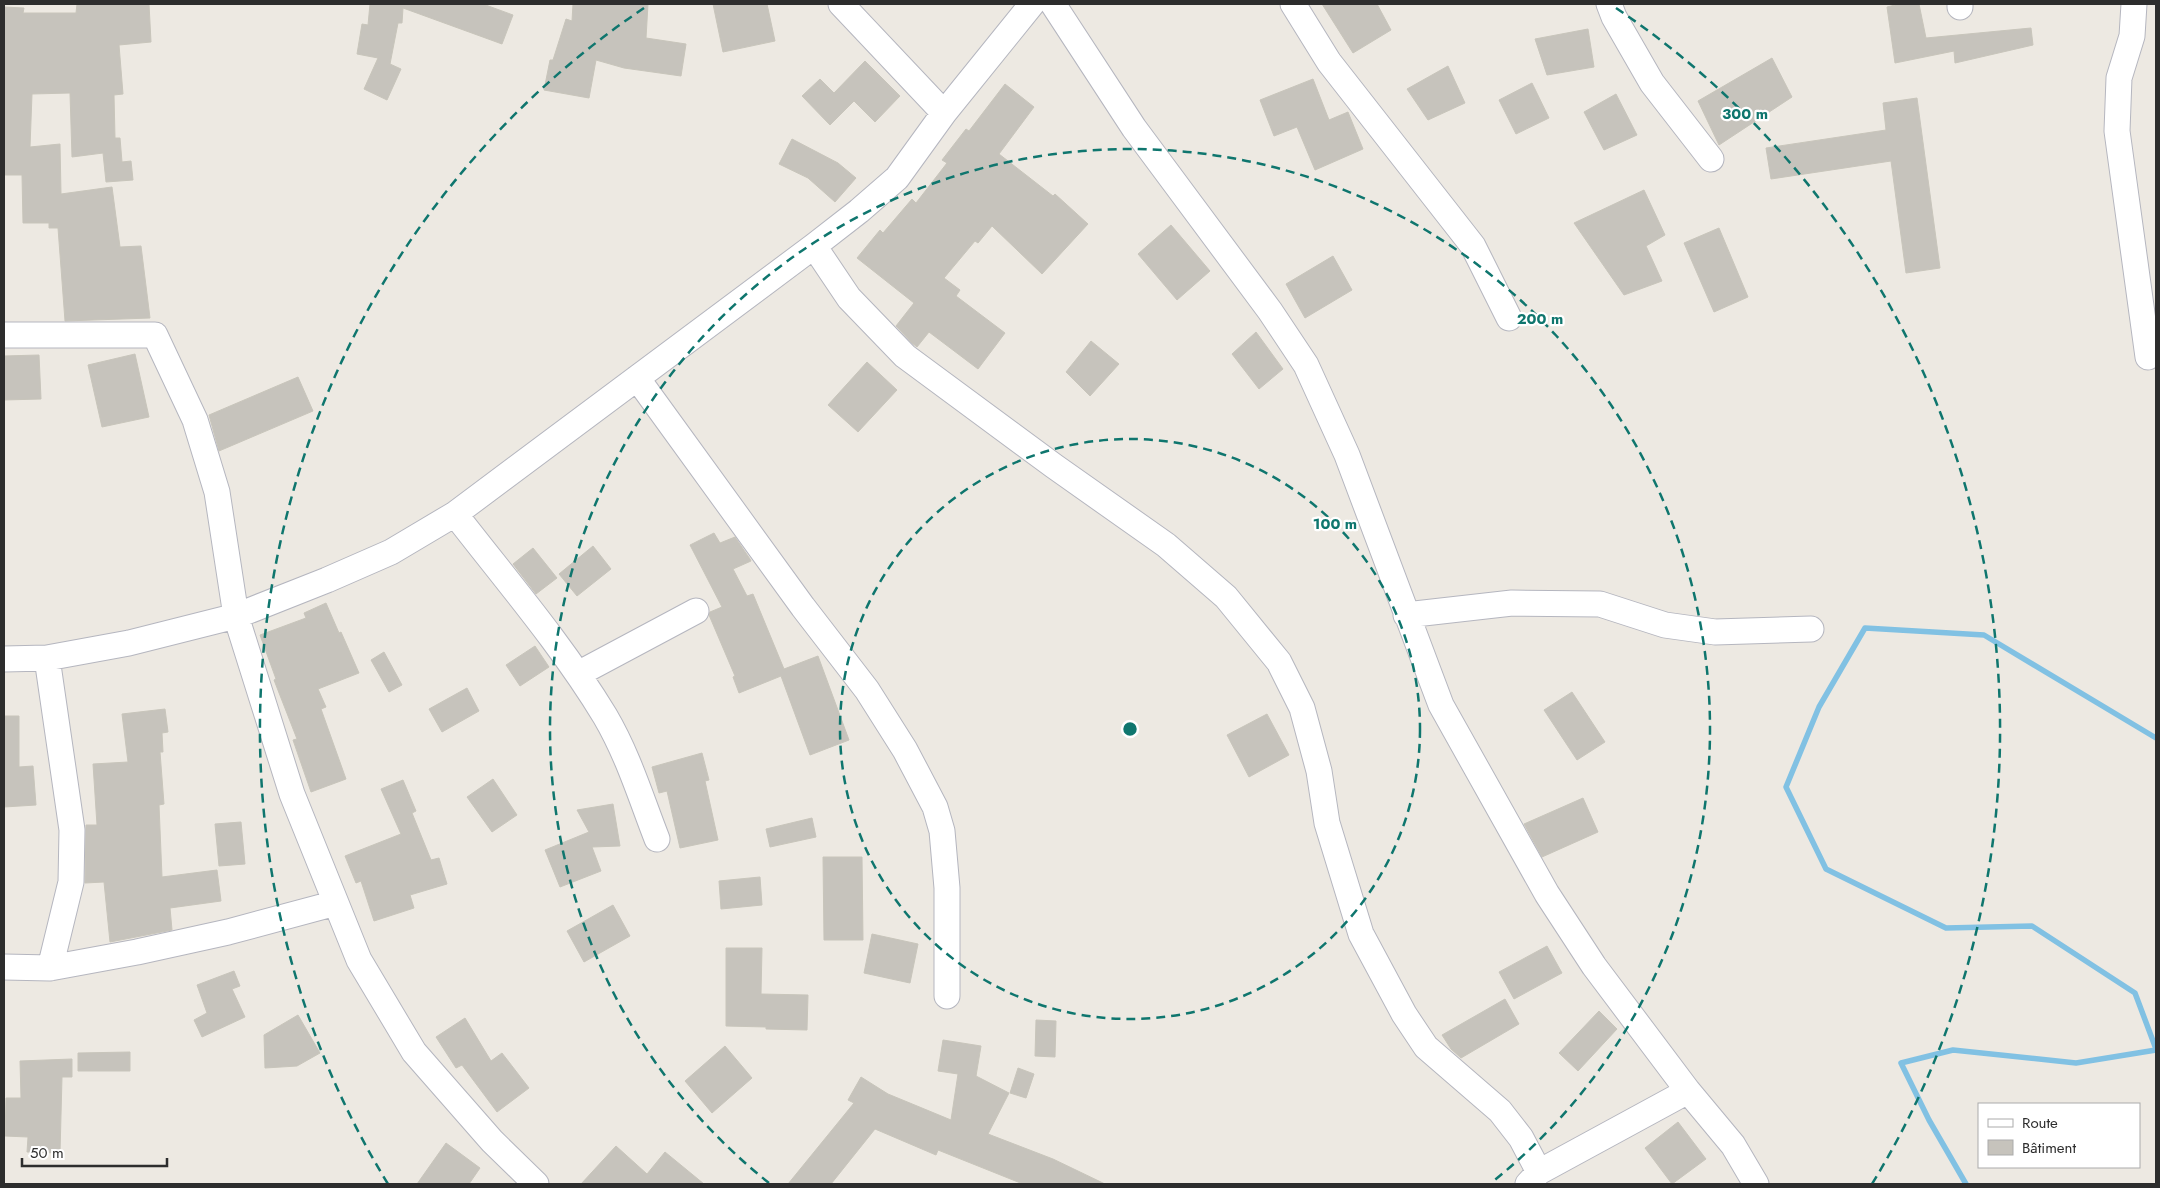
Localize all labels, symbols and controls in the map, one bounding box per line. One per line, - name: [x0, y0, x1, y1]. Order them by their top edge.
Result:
- text: 300 m: [1722, 103, 1768, 125]
- text: 200 m: [1517, 308, 1563, 330]
- text: 100 m: [1313, 513, 1357, 535]
- centre of rings: [1121, 720, 1139, 738]
- legend: [1978, 1103, 2140, 1168]
- text: Route: [2022, 1112, 2058, 1134]
- scale bar: [22, 1136, 168, 1168]
- text: Bâtiment: [2022, 1137, 2076, 1159]
- text: 50 m: [30, 1142, 64, 1164]

